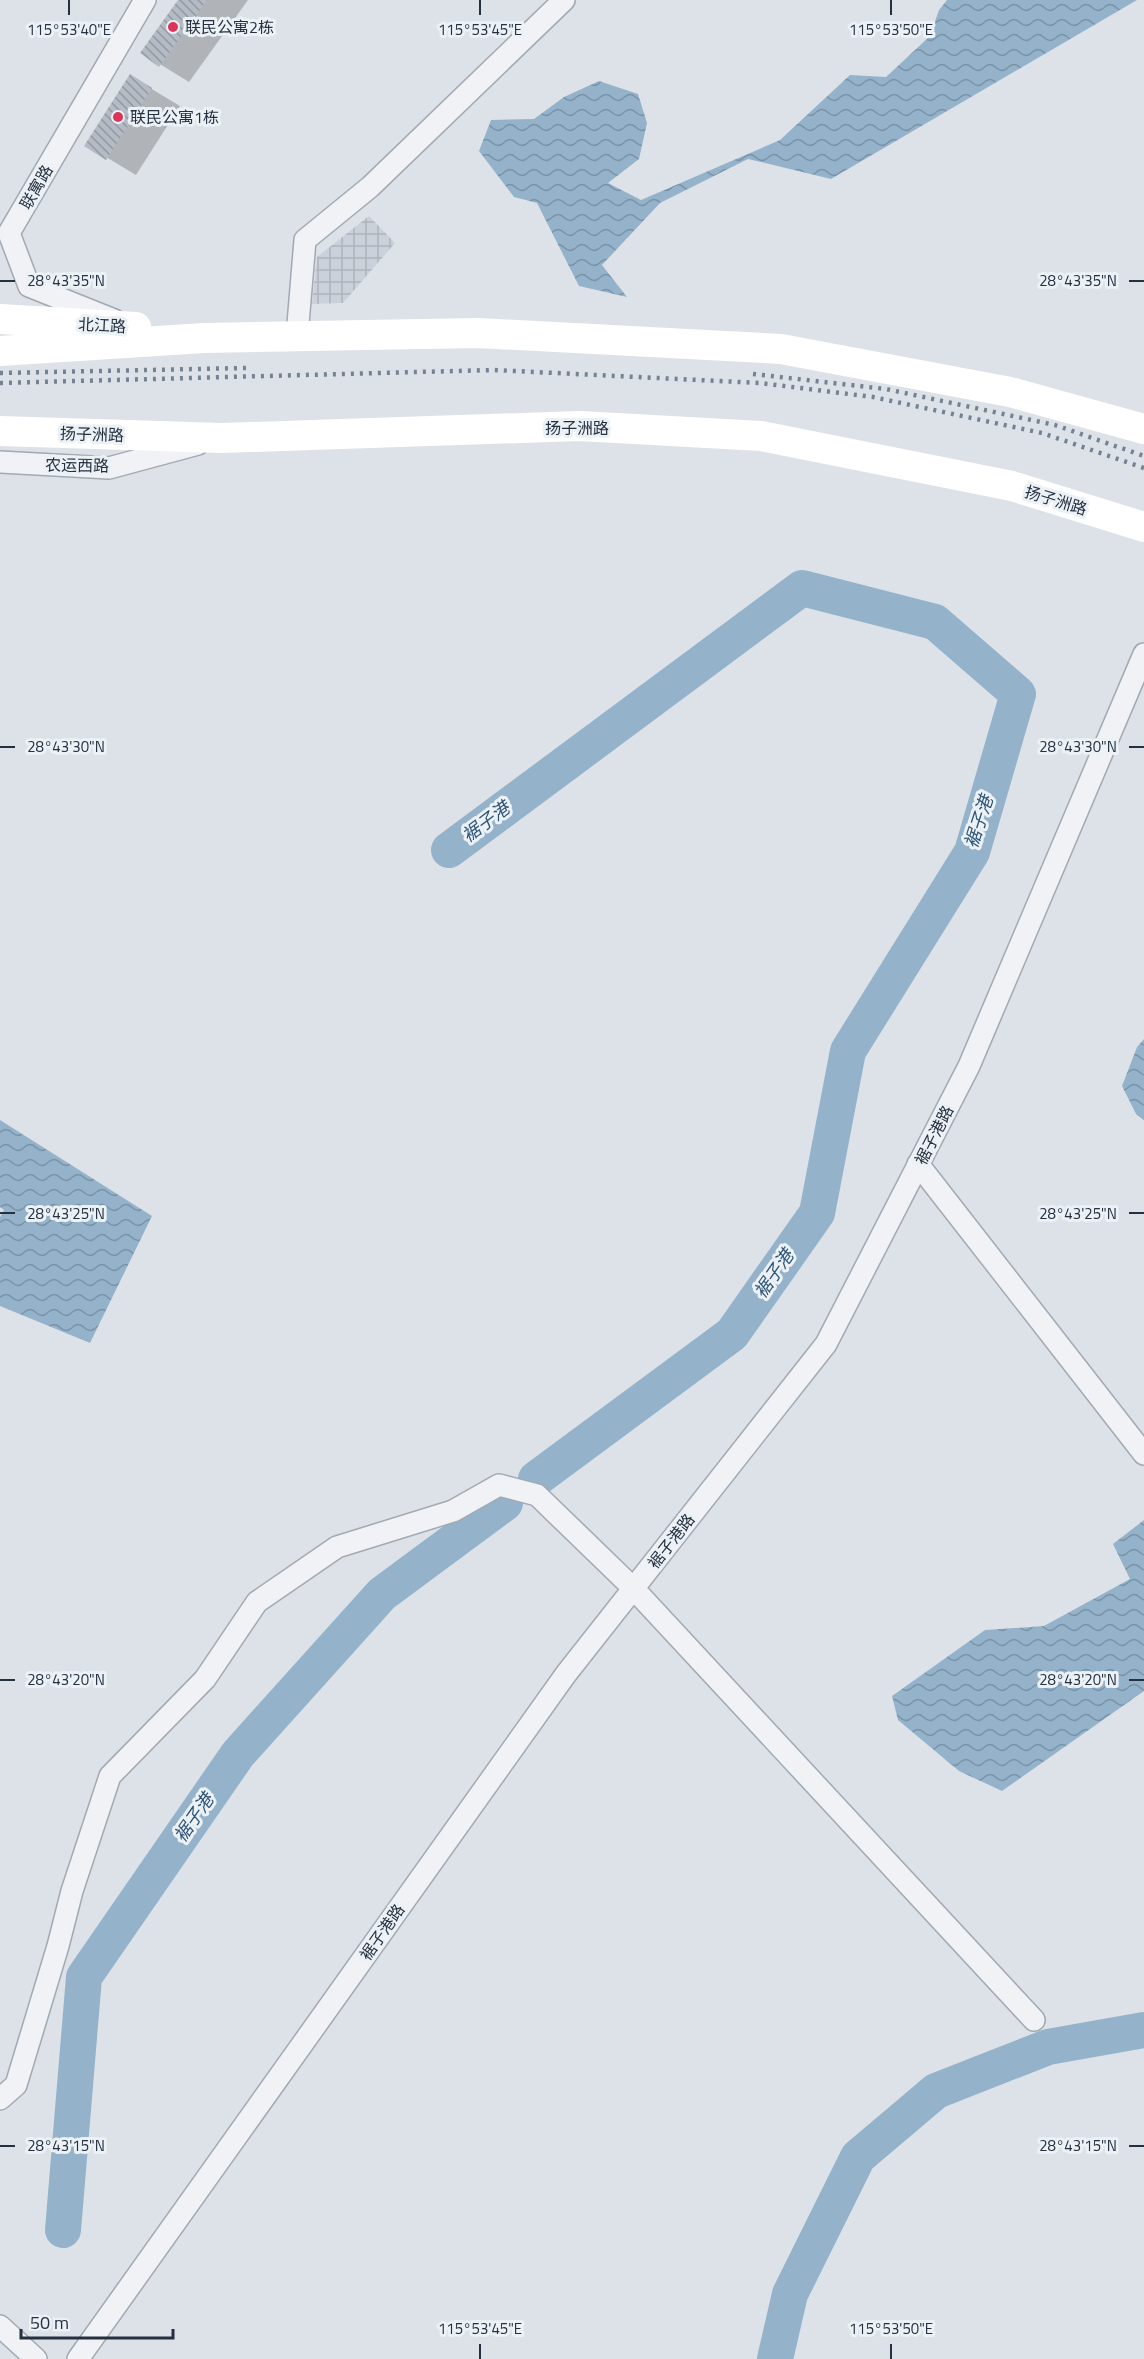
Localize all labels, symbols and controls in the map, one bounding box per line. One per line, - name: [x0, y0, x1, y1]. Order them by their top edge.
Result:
- place label: 联民公寓2栋: [185, 15, 274, 39]
- text: 115°53'40"E: [27, 18, 111, 41]
- text: 115°53'45"E: [438, 18, 522, 41]
- text: 115°53'50"E: [849, 18, 933, 41]
- marker: 联民公寓2栋: [166, 20, 180, 34]
- place label: 联民公寓1栋: [130, 105, 219, 129]
- marker: 联民公寓1栋: [111, 110, 125, 124]
- street label: 联寓路: [14, 160, 58, 214]
- text: 28°43'35"N: [27, 269, 105, 292]
- text: 28°43'35"N: [1039, 269, 1117, 292]
- street label: 北江路: [77, 312, 127, 338]
- street label: 扬子洲路: [545, 416, 609, 440]
- street label: 扬子洲路: [60, 421, 124, 447]
- street label: 农运西路: [45, 452, 109, 478]
- street label: 扬子洲路: [1022, 479, 1090, 521]
- text: 28°43'30"N: [27, 735, 105, 758]
- text: 28°43'30"N: [1039, 735, 1117, 758]
- water label: 裾子港: [957, 789, 1001, 852]
- water label: 裾子港: [456, 793, 518, 849]
- street label: 裾子港路: [909, 1101, 959, 1169]
- text: 28°43'25"N: [27, 1202, 105, 1225]
- text: 28°43'25"N: [1039, 1202, 1117, 1225]
- water label: 裾子港: [747, 1241, 802, 1304]
- street label: 裾子港路: [642, 1508, 700, 1574]
- text: 28°43'20"N: [27, 1668, 105, 1691]
- text: 28°43'20"N: [1039, 1668, 1117, 1691]
- water label: 裾子港: [167, 1785, 222, 1848]
- street label: 裾子港路: [354, 1899, 410, 1965]
- text: 28°43'15"N: [27, 2134, 105, 2157]
- text: 28°43'15"N: [1039, 2134, 1117, 2157]
- scale bar: [21, 2302, 172, 2340]
- text: 50 m: [30, 2309, 69, 2336]
- text: 115°53'45"E: [438, 2317, 522, 2340]
- text: 115°53'50"E: [849, 2317, 933, 2340]

